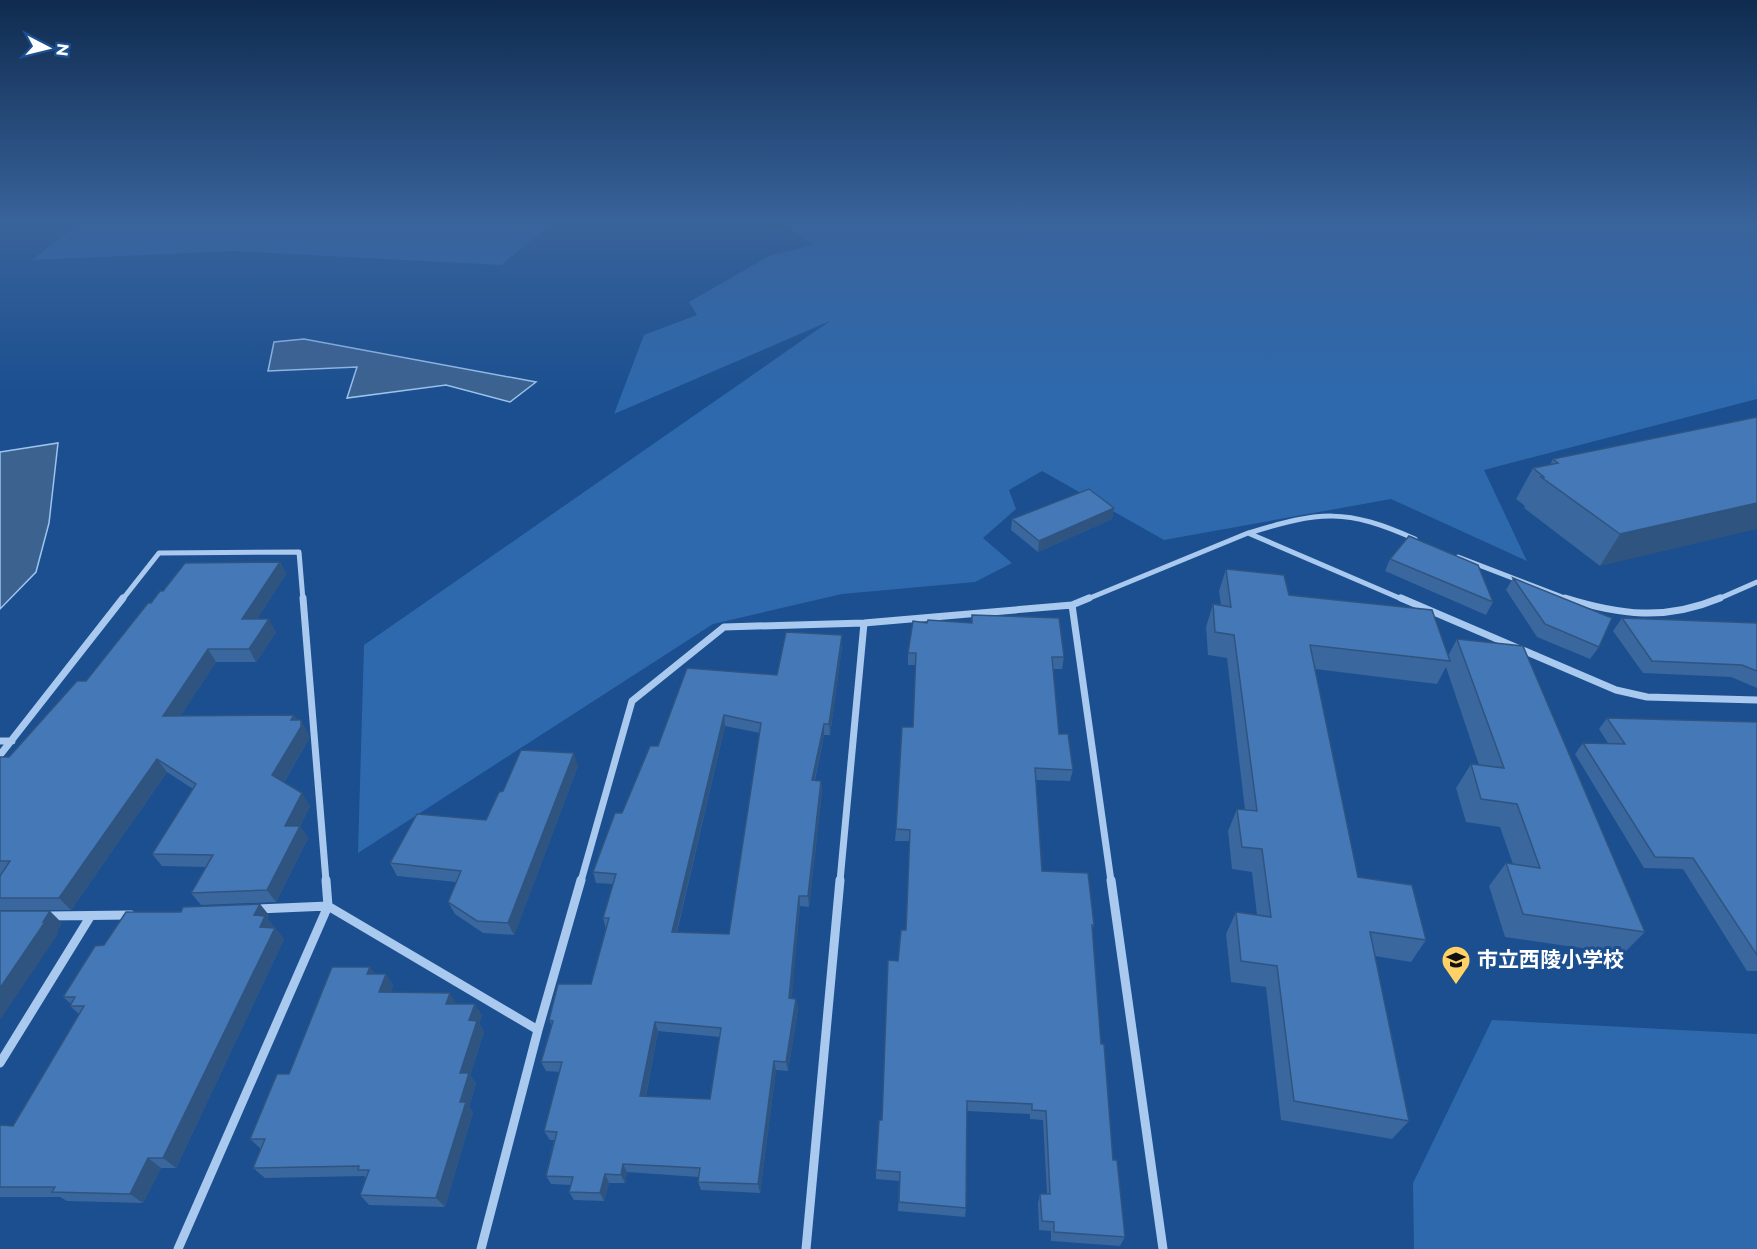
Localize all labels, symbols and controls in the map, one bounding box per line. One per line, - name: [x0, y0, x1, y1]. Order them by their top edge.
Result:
- north arrow: [18, 18, 78, 78]
- text: N: [52, 42, 73, 57]
- school or university icon: 市立西陵小学校: [1440, 944, 1472, 986]
- place label: 市立西陵小学校: [1477, 947, 1624, 972]

